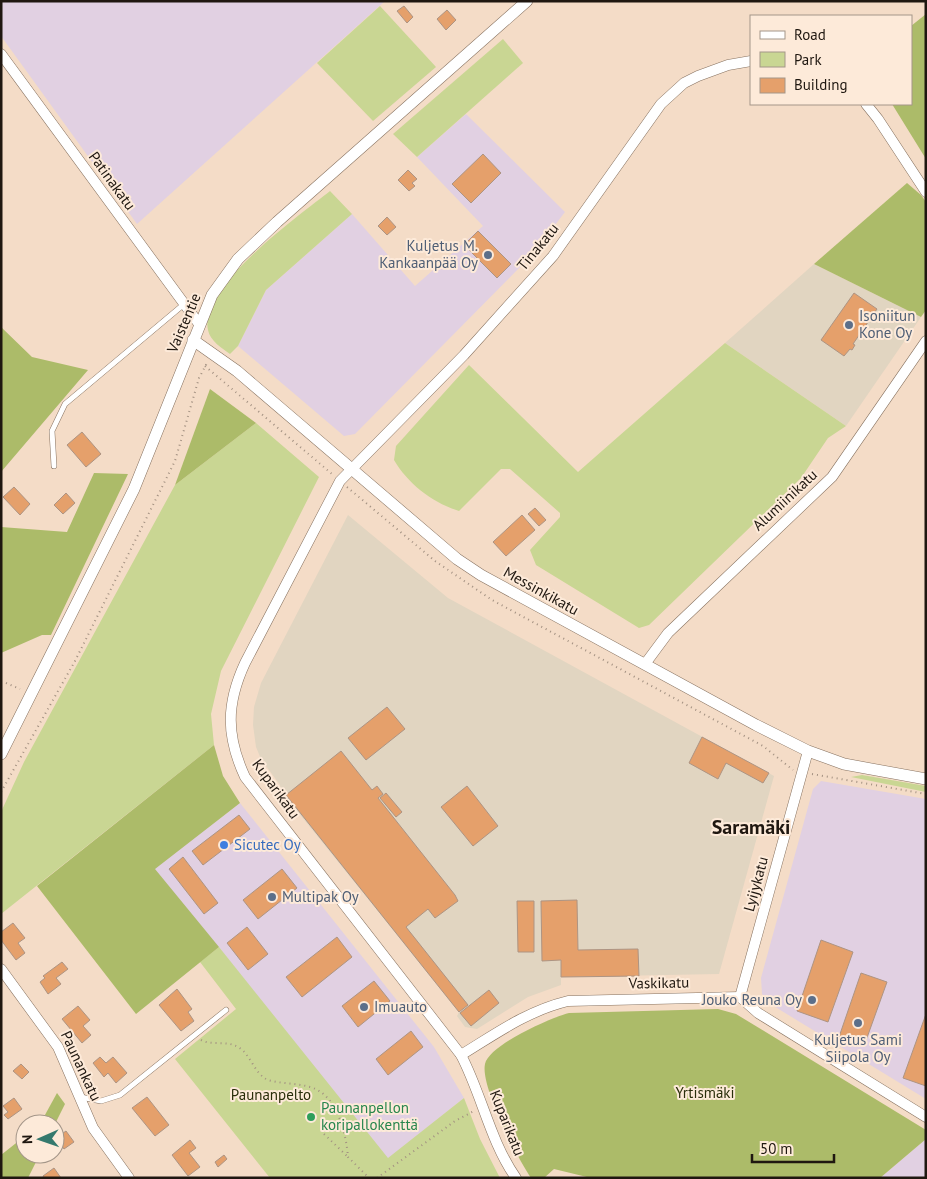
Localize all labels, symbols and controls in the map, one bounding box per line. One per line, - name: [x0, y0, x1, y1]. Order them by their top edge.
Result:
- legend: [750, 15, 912, 105]
- text: Road: [794, 25, 826, 44]
- text: Park: [794, 50, 822, 69]
- text: Building: [794, 75, 848, 94]
- street label: Patinakatu: [85, 148, 140, 214]
- street label: Tinakatu: [513, 219, 563, 274]
- place label: Kuljetus M. Kankaanpää Oy: [379, 236, 478, 272]
- marker: Kuljetus M. Kankaanpää Oy: [482, 249, 494, 261]
- street label: Vaistentie: [162, 290, 205, 356]
- place label: Isoniitun Kone Oy: [859, 306, 915, 342]
- marker: Isoniitun Kone Oy: [843, 319, 855, 331]
- street label: Alumiinikatu: [748, 465, 821, 534]
- street label: Messinkikatu: [500, 562, 582, 619]
- street label: Kuparikatu: [248, 755, 304, 822]
- district label: Saramäki: [712, 814, 790, 840]
- place label: Sicutec Oy: [234, 835, 301, 854]
- marker: Sicutec Oy: [218, 839, 230, 851]
- street label: Lyijykatu: [739, 854, 772, 913]
- place label: Multipak Oy: [282, 887, 359, 906]
- marker: Multipak Oy: [266, 891, 278, 903]
- street label: Vaskikatu: [628, 972, 689, 993]
- place label: Jouko Reuna Oy: [701, 990, 802, 1009]
- marker: Jouko Reuna Oy: [806, 994, 818, 1006]
- place label: Imuauto: [374, 997, 427, 1016]
- marker: Imuauto: [358, 1001, 370, 1013]
- marker: Kuljetus Sami Siipola Oy: [852, 1017, 864, 1029]
- street label: Paunankatu: [57, 1028, 106, 1104]
- place label: Kuljetus Sami Siipola Oy: [814, 1030, 902, 1066]
- park label: Yrtismäki: [675, 1083, 735, 1102]
- park label: Paunanpelto: [231, 1085, 311, 1104]
- street label: Kuparikatu: [486, 1087, 529, 1158]
- place label: Paunanpellon koripallokenttä: [321, 1098, 418, 1134]
- marker: Paunanpellon koripallokenttä: [305, 1111, 317, 1123]
- north arrow: [15, 1114, 65, 1164]
- scale bar: [752, 1132, 834, 1164]
- text: N: [18, 1135, 36, 1144]
- text: 50 m: [760, 1139, 793, 1158]

